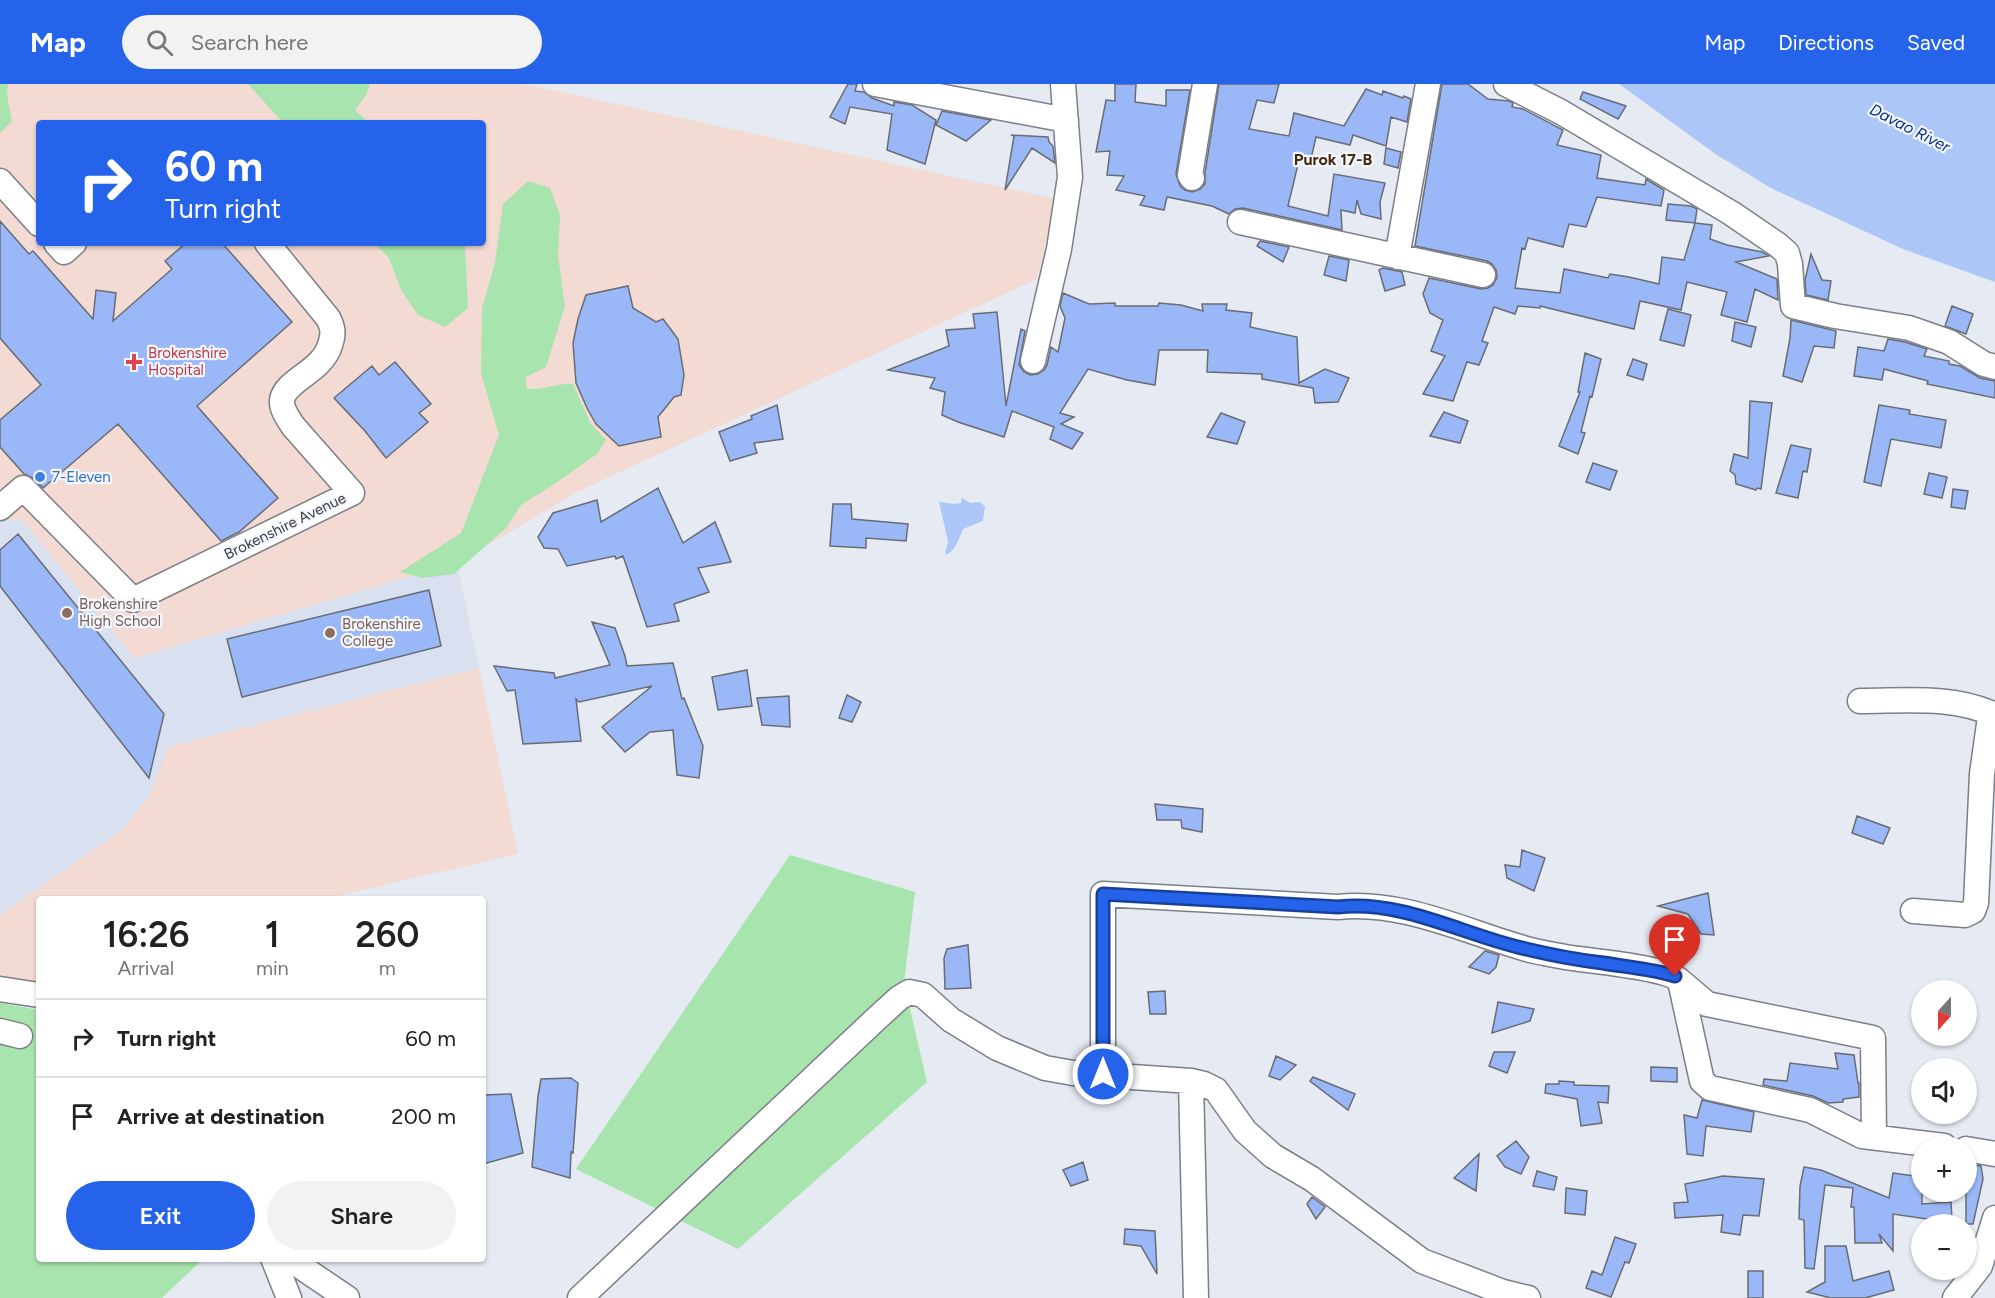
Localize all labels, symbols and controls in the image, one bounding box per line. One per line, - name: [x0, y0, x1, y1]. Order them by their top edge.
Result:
- search box: [122, 15, 542, 69]
- text: Map: [30, 25, 86, 59]
- icon: search: [143, 26, 176, 59]
- text: Search here: [191, 29, 308, 56]
- text: Map: [1704, 30, 1745, 55]
- text: Directions: [1778, 30, 1874, 55]
- text: Saved: [1907, 30, 1965, 55]
- water label: Davao River: [1867, 100, 1954, 157]
- text: 60 m: [165, 141, 263, 192]
- icon: right: [66, 144, 144, 222]
- district label: Purok 17-B: [1294, 150, 1372, 169]
- text: Turn right: [165, 192, 281, 225]
- place label: Brokenshire Hospital: [148, 344, 227, 379]
- marker: Brokenshire Hospital: [125, 353, 143, 371]
- place label: 7-Eleven: [52, 468, 111, 486]
- marker: 7-Eleven: [33, 470, 47, 484]
- street label: Brokenshire Avenue: [221, 489, 349, 563]
- place label: Brokenshire High School: [79, 595, 161, 630]
- marker: Brokenshire High School: [60, 606, 74, 620]
- place label: Brokenshire College: [342, 615, 421, 650]
- marker: Brokenshire College: [323, 626, 337, 640]
- text: 16:26: [102, 913, 190, 956]
- text: 1: [265, 913, 280, 956]
- text: 260: [355, 913, 420, 956]
- pin: [1649, 914, 1700, 976]
- icon: arrive: [1658, 923, 1691, 956]
- text: Arrival: [118, 956, 174, 980]
- text: min: [256, 956, 289, 980]
- text: m: [379, 956, 396, 980]
- north arrow: [1911, 980, 1977, 1046]
- map controls: [1911, 980, 1977, 1280]
- icon: right: [66, 1022, 99, 1055]
- text: Turn right: [117, 1025, 216, 1052]
- text: 60 m: [405, 1025, 456, 1052]
- position arrow: [1071, 1042, 1135, 1106]
- button: sound: [1911, 1058, 1977, 1124]
- icon: arrive: [66, 1100, 99, 1133]
- text: Arrive at destination: [117, 1103, 325, 1130]
- text: 200 m: [391, 1103, 456, 1130]
- button: +: [1911, 1136, 1977, 1202]
- button: Exit: [66, 1181, 255, 1250]
- button: Share: [267, 1181, 456, 1250]
- button: −: [1911, 1214, 1977, 1280]

